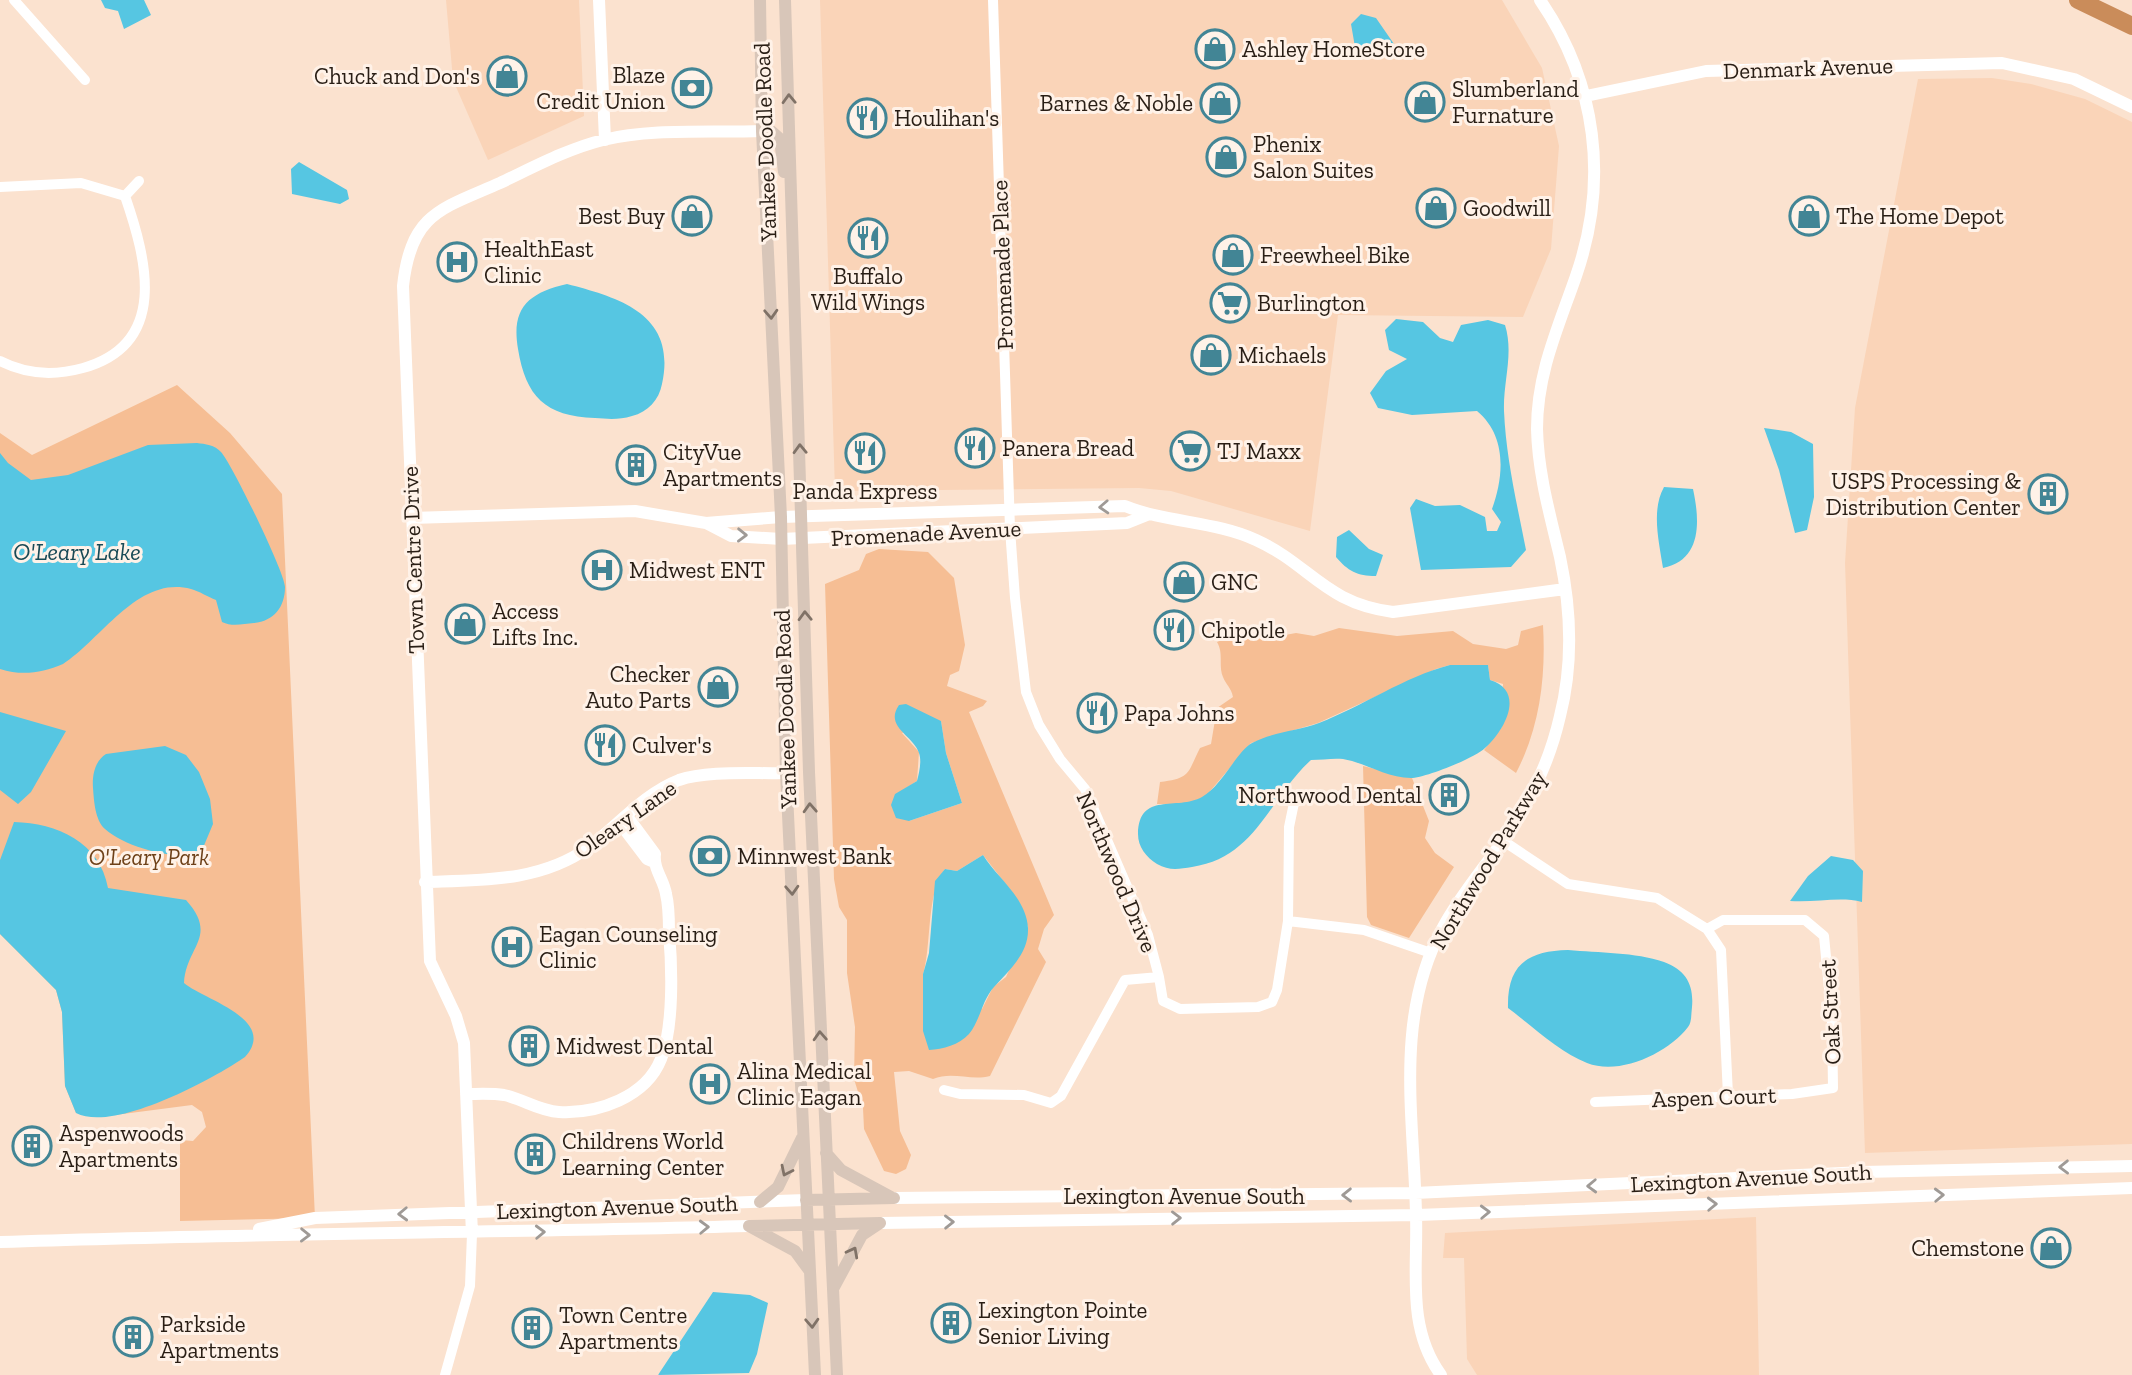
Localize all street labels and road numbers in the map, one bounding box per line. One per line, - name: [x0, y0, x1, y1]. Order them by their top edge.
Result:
- street label: Yankee Doodle Road: [748, 42, 783, 243]
- street label: Denmark Avenue: [1723, 51, 1893, 85]
- street label: Promenade Place: [985, 179, 1019, 351]
- street label: Town Centre Drive: [396, 466, 430, 654]
- street label: Promenade Avenue: [830, 514, 1022, 552]
- street label: Yankee Doodle Road: [768, 609, 803, 810]
- street label: Northwood Parkway: [1424, 765, 1552, 954]
- street label: Oleary Lane: [569, 774, 681, 864]
- street label: Northwood Drive: [1071, 787, 1163, 957]
- street label: Oak Street: [1813, 958, 1847, 1065]
- street label: Aspen Court: [1651, 1081, 1777, 1113]
- street label: Lexington Avenue South: [1630, 1158, 1873, 1198]
- street label: Lexington Avenue South: [1063, 1182, 1305, 1210]
- street label: Lexington Avenue South: [496, 1189, 738, 1225]

